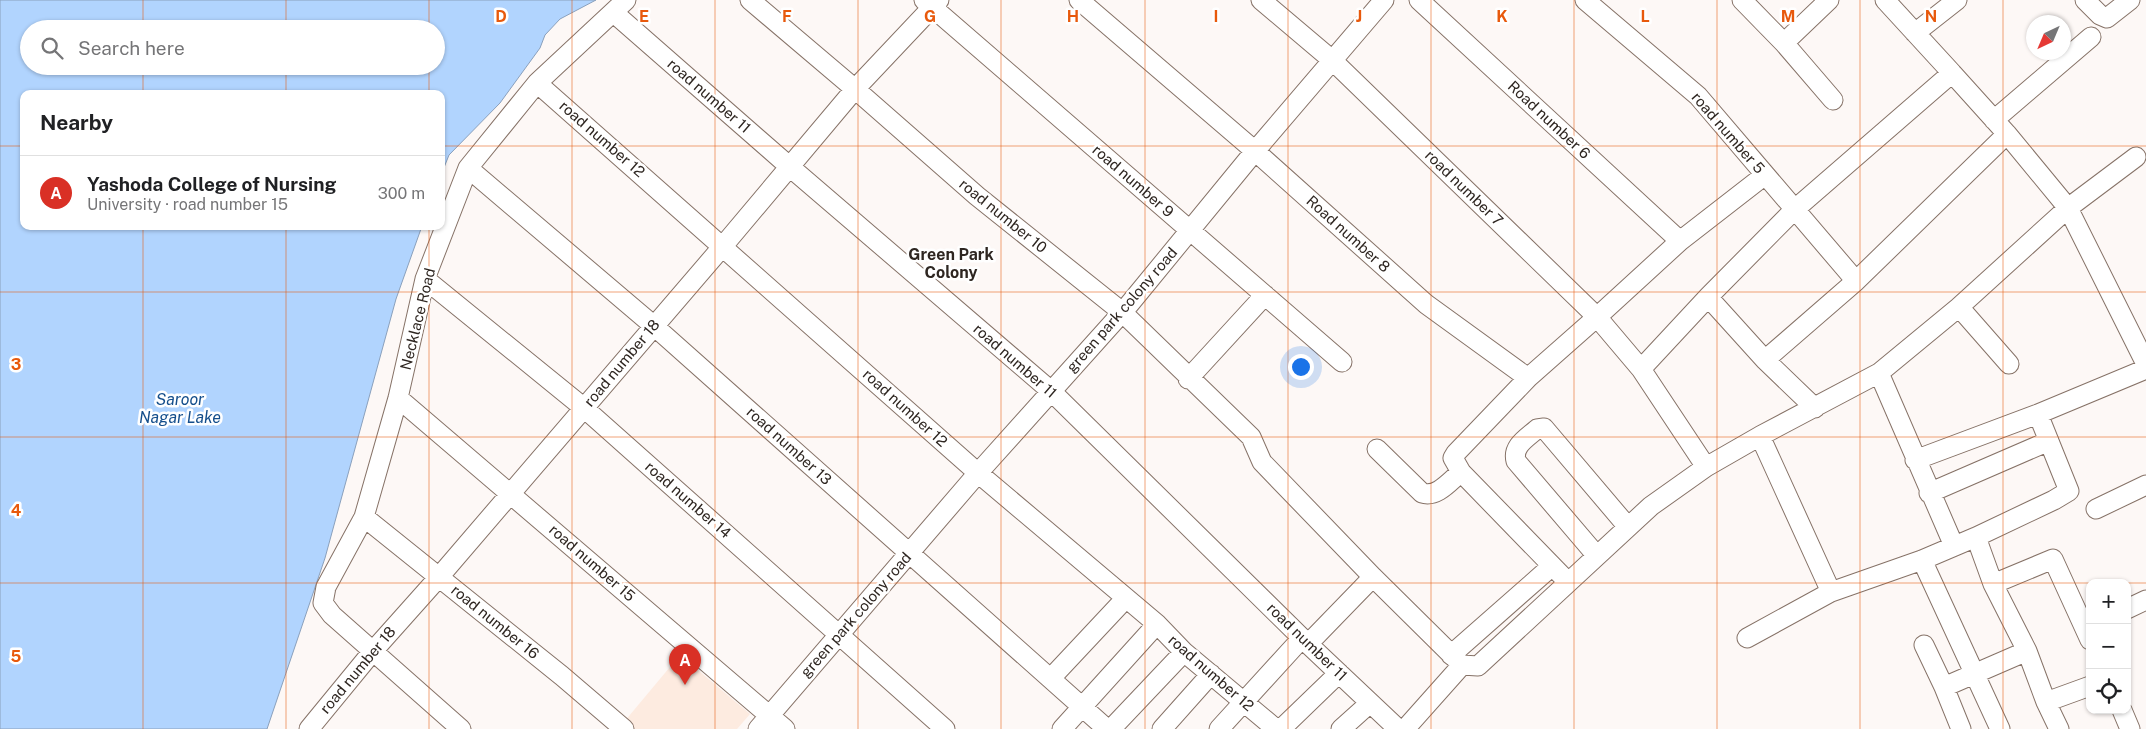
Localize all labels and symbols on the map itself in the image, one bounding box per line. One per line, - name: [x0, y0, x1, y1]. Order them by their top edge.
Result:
- text: D: [495, 7, 507, 26]
- text: E: [639, 7, 649, 26]
- text: F: [782, 7, 792, 26]
- text: G: [924, 7, 936, 26]
- text: H: [1067, 7, 1079, 26]
- text: I: [1214, 7, 1218, 26]
- text: J: [1356, 7, 1362, 26]
- text: K: [1496, 7, 1508, 26]
- text: L: [1640, 7, 1650, 26]
- text: M: [1781, 7, 1795, 26]
- text: N: [1925, 7, 1937, 26]
- north arrow: [2026, 15, 2071, 60]
- street label: road number 11: [664, 55, 754, 136]
- street label: Road number 6: [1505, 77, 1594, 162]
- street label: road number 5: [1688, 89, 1768, 177]
- street label: road number 12: [556, 97, 648, 180]
- street label: road number 9: [1089, 141, 1177, 220]
- street label: road number 7: [1422, 146, 1507, 229]
- street label: road number 10: [956, 175, 1051, 256]
- street label: Road number 8: [1303, 192, 1394, 276]
- street label: green park colony road: [1063, 244, 1180, 376]
- district label: Green Park Colony: [908, 245, 994, 282]
- street label: Necklace Road: [397, 266, 438, 372]
- street label: road number 18: [580, 316, 663, 410]
- street label: road number 11: [970, 320, 1060, 401]
- your location: [1288, 354, 1314, 380]
- text: 3: [11, 355, 21, 374]
- street label: road number 12: [860, 365, 951, 450]
- water label: Saroor Nagar Lake: [139, 390, 221, 427]
- street label: road number 13: [744, 403, 835, 488]
- street label: road number 14: [642, 458, 735, 541]
- text: 4: [11, 501, 22, 520]
- street label: road number 15: [546, 521, 639, 605]
- street label: green park colony road: [797, 549, 914, 681]
- street label: road number 16: [448, 581, 543, 662]
- street label: road number 11: [1264, 599, 1351, 684]
- street label: road number 18: [316, 623, 399, 717]
- street label: road number 12: [1165, 631, 1257, 714]
- pin: A: [669, 644, 701, 685]
- text: 5: [11, 647, 22, 666]

